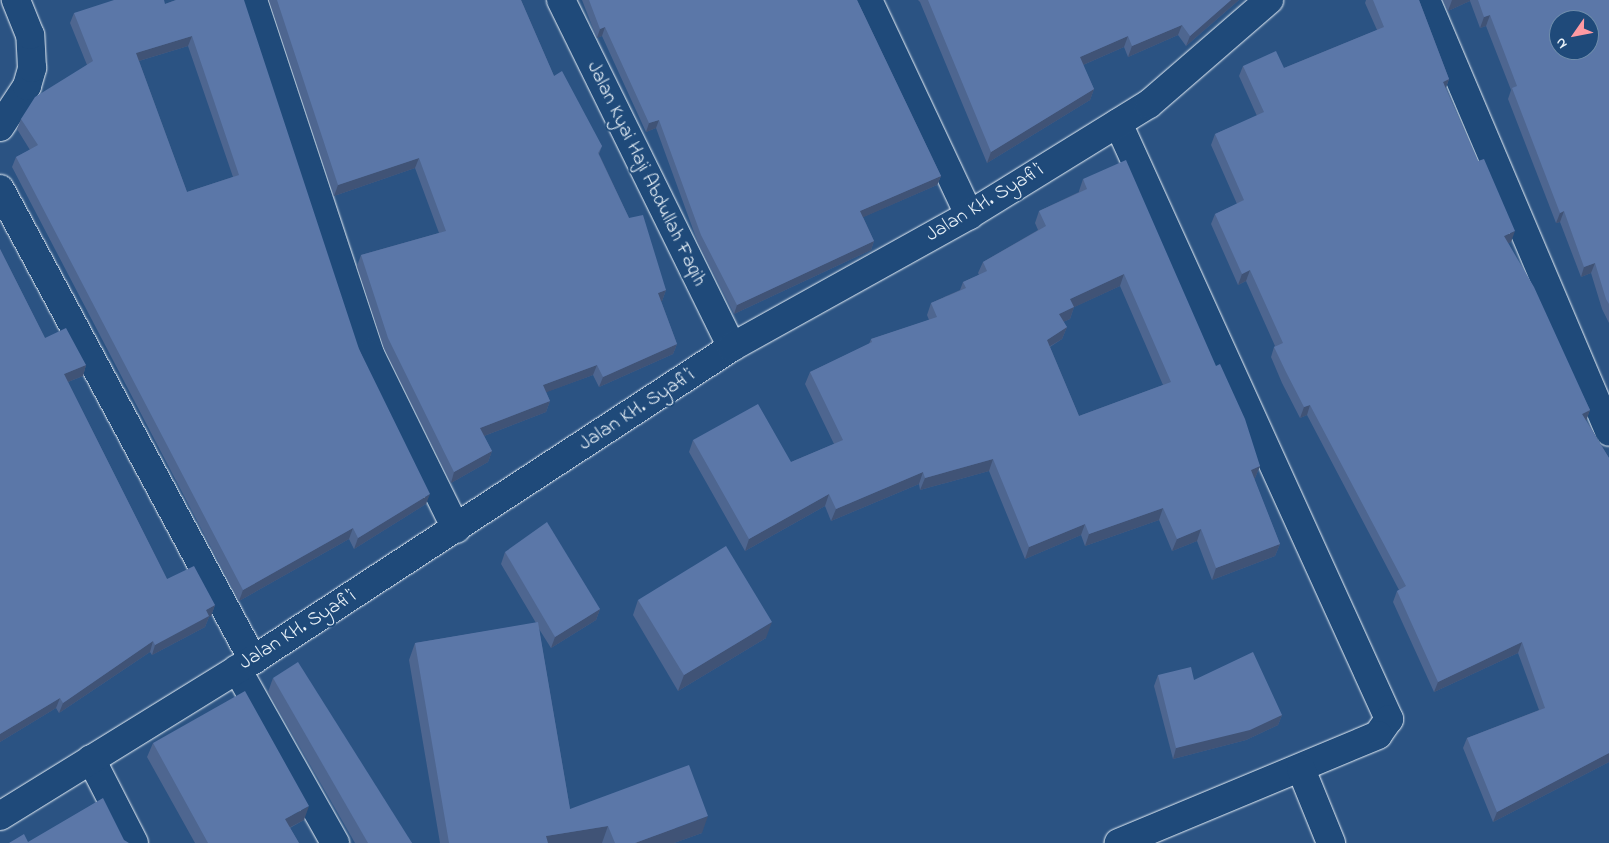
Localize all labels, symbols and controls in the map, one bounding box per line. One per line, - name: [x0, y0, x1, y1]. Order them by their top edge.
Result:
- north arrow: [1549, 10, 1599, 60]
- text: N: [1550, 33, 1573, 53]
- street label: Jalan Kyai Haji Abdullah Faqih: [581, 58, 711, 290]
- street label: Jalan KH. Syafi'i: [922, 158, 1048, 248]
- street label: Jalan KH. Syafi'i: [575, 364, 699, 456]
- street label: Jalan KH. Syafi'i: [235, 585, 361, 675]

